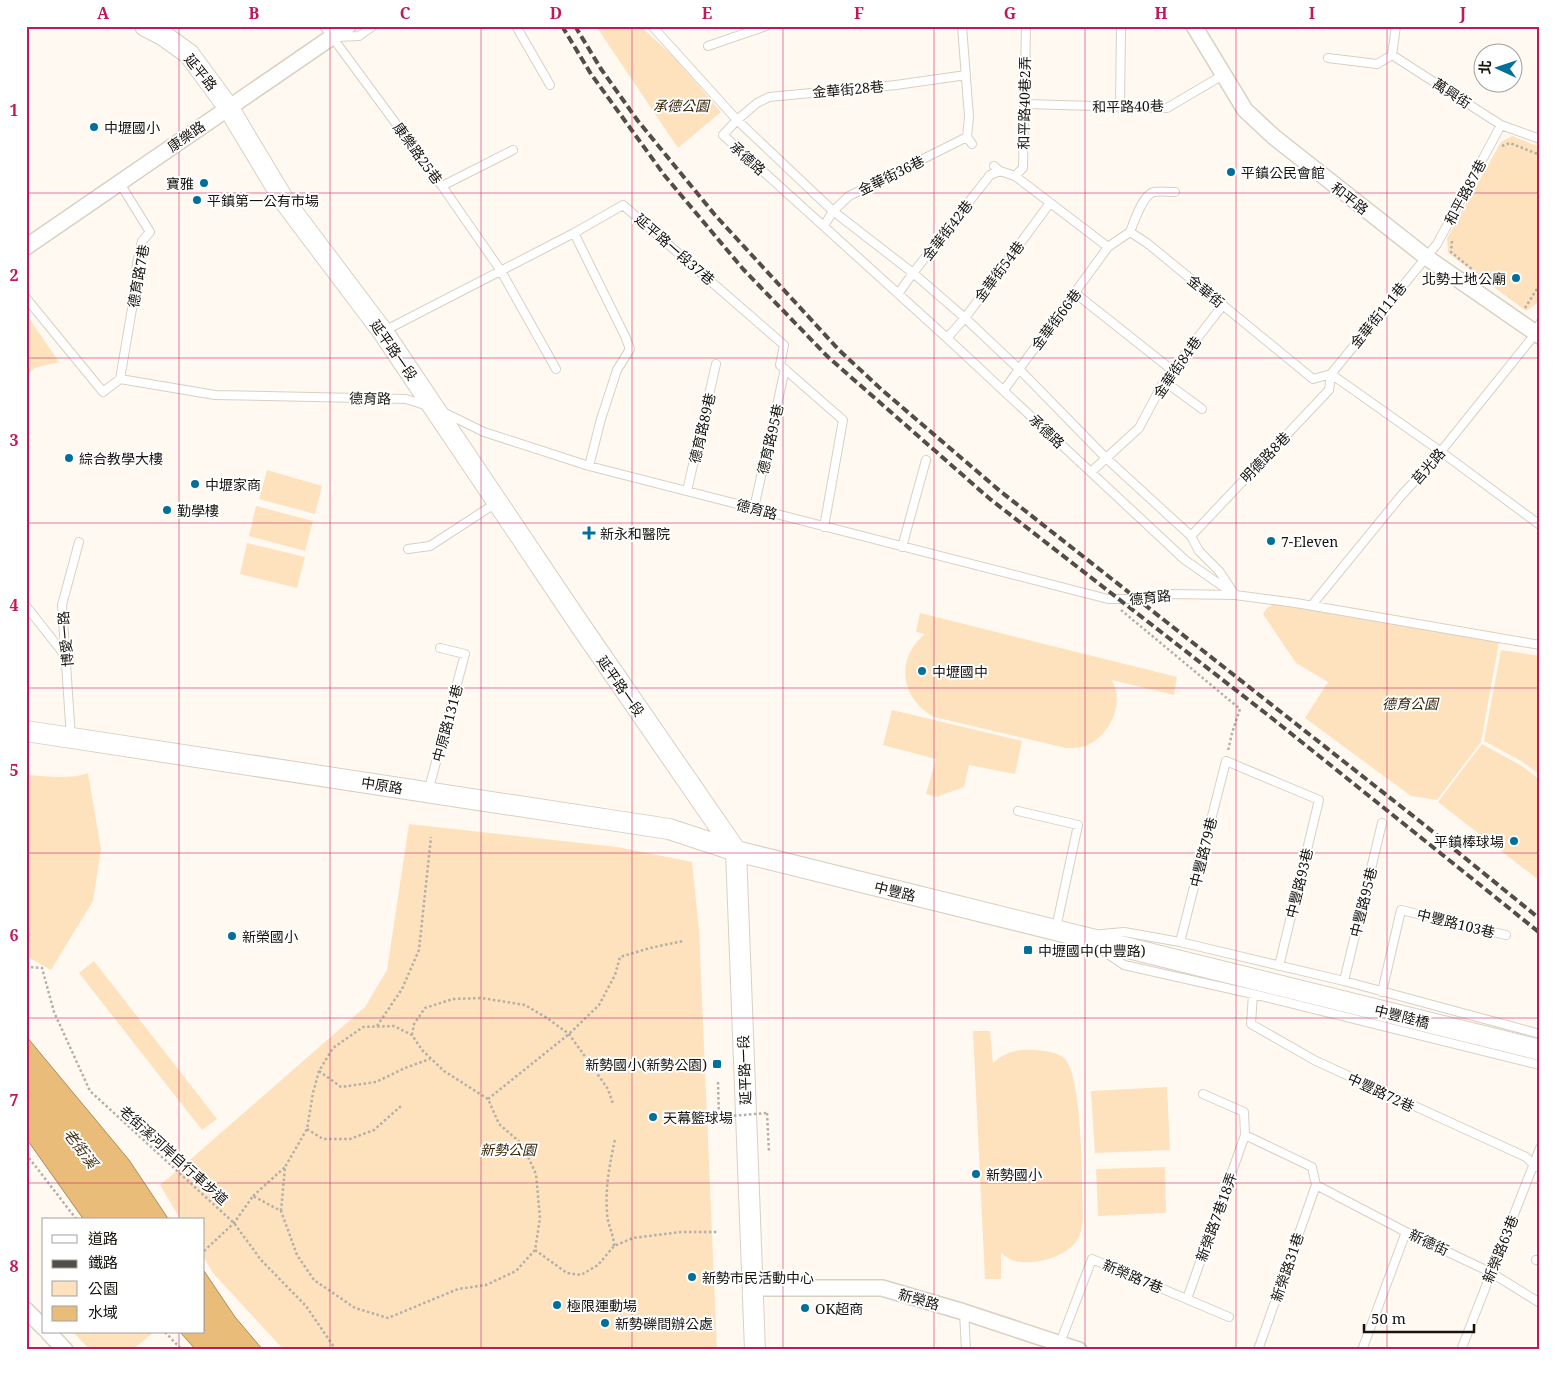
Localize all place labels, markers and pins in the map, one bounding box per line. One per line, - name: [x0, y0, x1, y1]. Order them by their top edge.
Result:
- place label: 中壢國小: [104, 118, 160, 137]
- marker: 中壢國小: [88, 121, 100, 133]
- place label: 平鎮公民會館: [1241, 163, 1325, 182]
- marker: 平鎮公民會館: [1225, 166, 1237, 178]
- place label: 寶雅: [166, 174, 194, 193]
- marker: 寶雅: [198, 177, 210, 189]
- place label: 平鎮第一公有市場: [207, 191, 319, 210]
- marker: 平鎮第一公有市場: [191, 194, 203, 206]
- place label: 北勢土地公廟: [1422, 269, 1506, 288]
- marker: 北勢土地公廟: [1510, 272, 1522, 284]
- place label: 綜合教學大樓: [79, 449, 163, 468]
- marker: 綜合教學大樓: [63, 452, 75, 464]
- place label: 中壢家商: [205, 475, 261, 494]
- marker: 中壢家商: [189, 478, 201, 490]
- place label: 勤學樓: [177, 501, 219, 520]
- marker: 勤學樓: [161, 504, 173, 516]
- place label: 新永和醫院: [600, 524, 670, 543]
- marker: 新永和醫院: [582, 526, 596, 540]
- place label: 7-Eleven: [1281, 532, 1338, 551]
- marker: 7-Eleven: [1265, 535, 1277, 547]
- place label: 中壢國中: [932, 662, 988, 681]
- marker: 中壢國中: [916, 665, 928, 677]
- place label: 平鎮棒球場: [1434, 832, 1504, 851]
- marker: 平鎮棒球場: [1508, 835, 1520, 847]
- place label: 新榮國小: [242, 927, 298, 946]
- marker: 新榮國小: [226, 930, 238, 942]
- place label: 中壢國中(中豐路): [1038, 941, 1146, 960]
- marker: 中壢國中(中豐路): [1022, 944, 1034, 956]
- place label: 新勢國小(新勢公園): [585, 1055, 707, 1074]
- marker: 新勢國小(新勢公園): [711, 1058, 723, 1070]
- place label: 天幕籃球場: [663, 1108, 733, 1127]
- marker: 天幕籃球場: [647, 1111, 659, 1123]
- place label: 新勢國小: [986, 1165, 1042, 1184]
- marker: 新勢國小: [970, 1168, 982, 1180]
- place label: 新勢市民活動中心: [702, 1268, 814, 1287]
- marker: 新勢市民活動中心: [686, 1271, 698, 1283]
- place label: 極限運動場: [567, 1296, 637, 1315]
- marker: 極限運動場: [551, 1299, 563, 1311]
- place label: OK超商: [815, 1299, 863, 1318]
- marker: OK超商: [799, 1302, 811, 1314]
- place label: 新勢礫間辦公處: [615, 1314, 713, 1333]
- marker: 新勢礫間辦公處: [599, 1317, 611, 1329]

